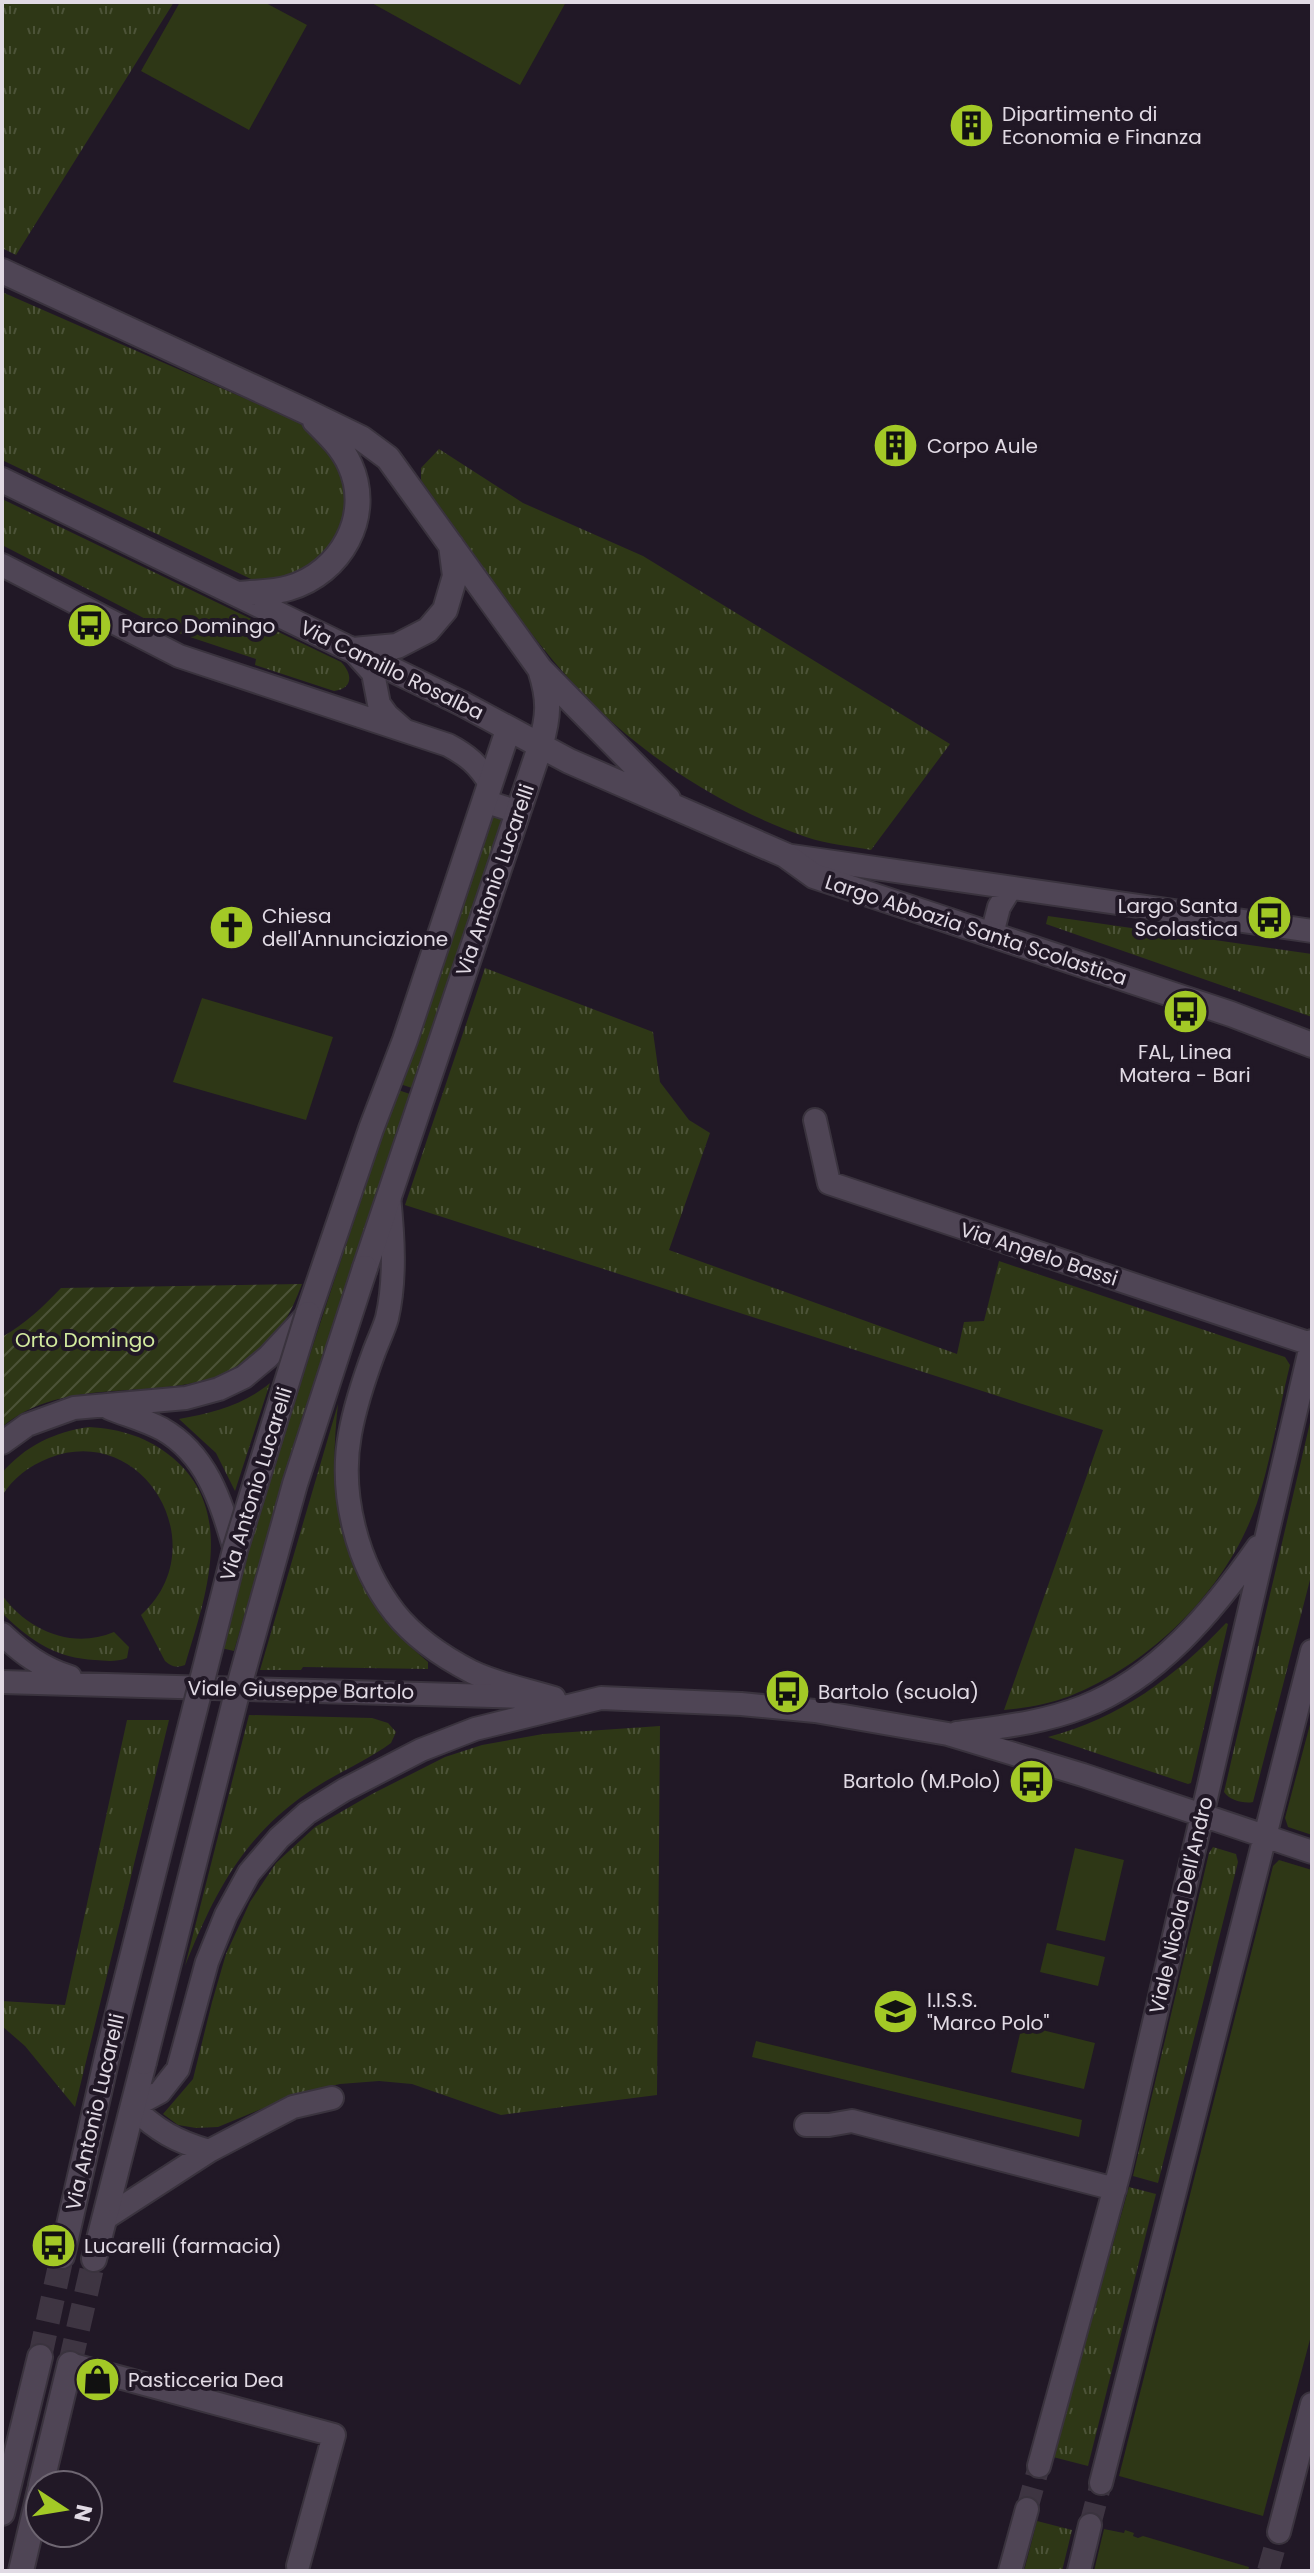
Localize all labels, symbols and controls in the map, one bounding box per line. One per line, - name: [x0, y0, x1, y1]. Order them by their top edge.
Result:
- place label: Dipartimento di Economia e Finanza: [1002, 100, 1202, 151]
- building icon: Dipartimento di Economia e Finanza: [947, 102, 995, 150]
- building icon: Corpo Aule: [872, 422, 920, 470]
- place label: Corpo Aule: [927, 432, 1038, 460]
- bus stop icon: Parco Domingo: [66, 602, 114, 650]
- place label: Parco Domingo: [121, 612, 275, 640]
- street label: Via Camillo Rosalba: [296, 613, 488, 727]
- street label: Via Antonio Lucarelli: [449, 780, 541, 980]
- street label: Largo Abbazia Santa Scolastica: [821, 868, 1131, 992]
- place label: Largo Santa Scolastica: [1118, 892, 1238, 943]
- bus stop icon: Largo Santa Scolastica: [1245, 893, 1293, 941]
- place label: Chiesa dell'Annunciazione: [262, 902, 448, 953]
- church icon: Chiesa dell'Annunciazione: [207, 903, 255, 951]
- bus stop icon: FAL, Linea Matera - Bari: [1161, 988, 1209, 1036]
- place label: FAL, Linea Matera - Bari: [1119, 1038, 1251, 1089]
- street label: Via Angelo Bassi: [957, 1215, 1121, 1293]
- park label: Orto Domingo: [15, 1326, 155, 1354]
- street label: Via Antonio Lucarelli: [213, 1384, 299, 1584]
- bus stop icon: Bartolo (scuola): [763, 1668, 811, 1716]
- street label: Viale Giuseppe Bartolo: [187, 1674, 415, 1706]
- place label: Bartolo (scuola): [818, 1678, 979, 1706]
- bus stop icon: Bartolo (M.Polo): [1008, 1757, 1056, 1805]
- place label: Bartolo (M.Polo): [843, 1767, 1001, 1795]
- street label: Viale Nicola Dell'Andro: [1142, 1794, 1220, 2016]
- place label: I.I.S.S. "Marco Polo": [927, 1986, 1049, 2037]
- school or university icon: I.I.S.S. "Marco Polo": [872, 1988, 920, 2036]
- street label: Via Antonio Lucarelli: [59, 2011, 131, 2213]
- bus stop icon: Lucarelli (farmacia): [29, 2222, 77, 2270]
- place label: Lucarelli (farmacia): [84, 2232, 281, 2260]
- shop icon: Pasticceria Dea: [73, 2356, 121, 2404]
- place label: Pasticceria Dea: [128, 2366, 284, 2394]
- north arrow: [24, 2469, 104, 2549]
- text: N: [66, 2502, 100, 2524]

